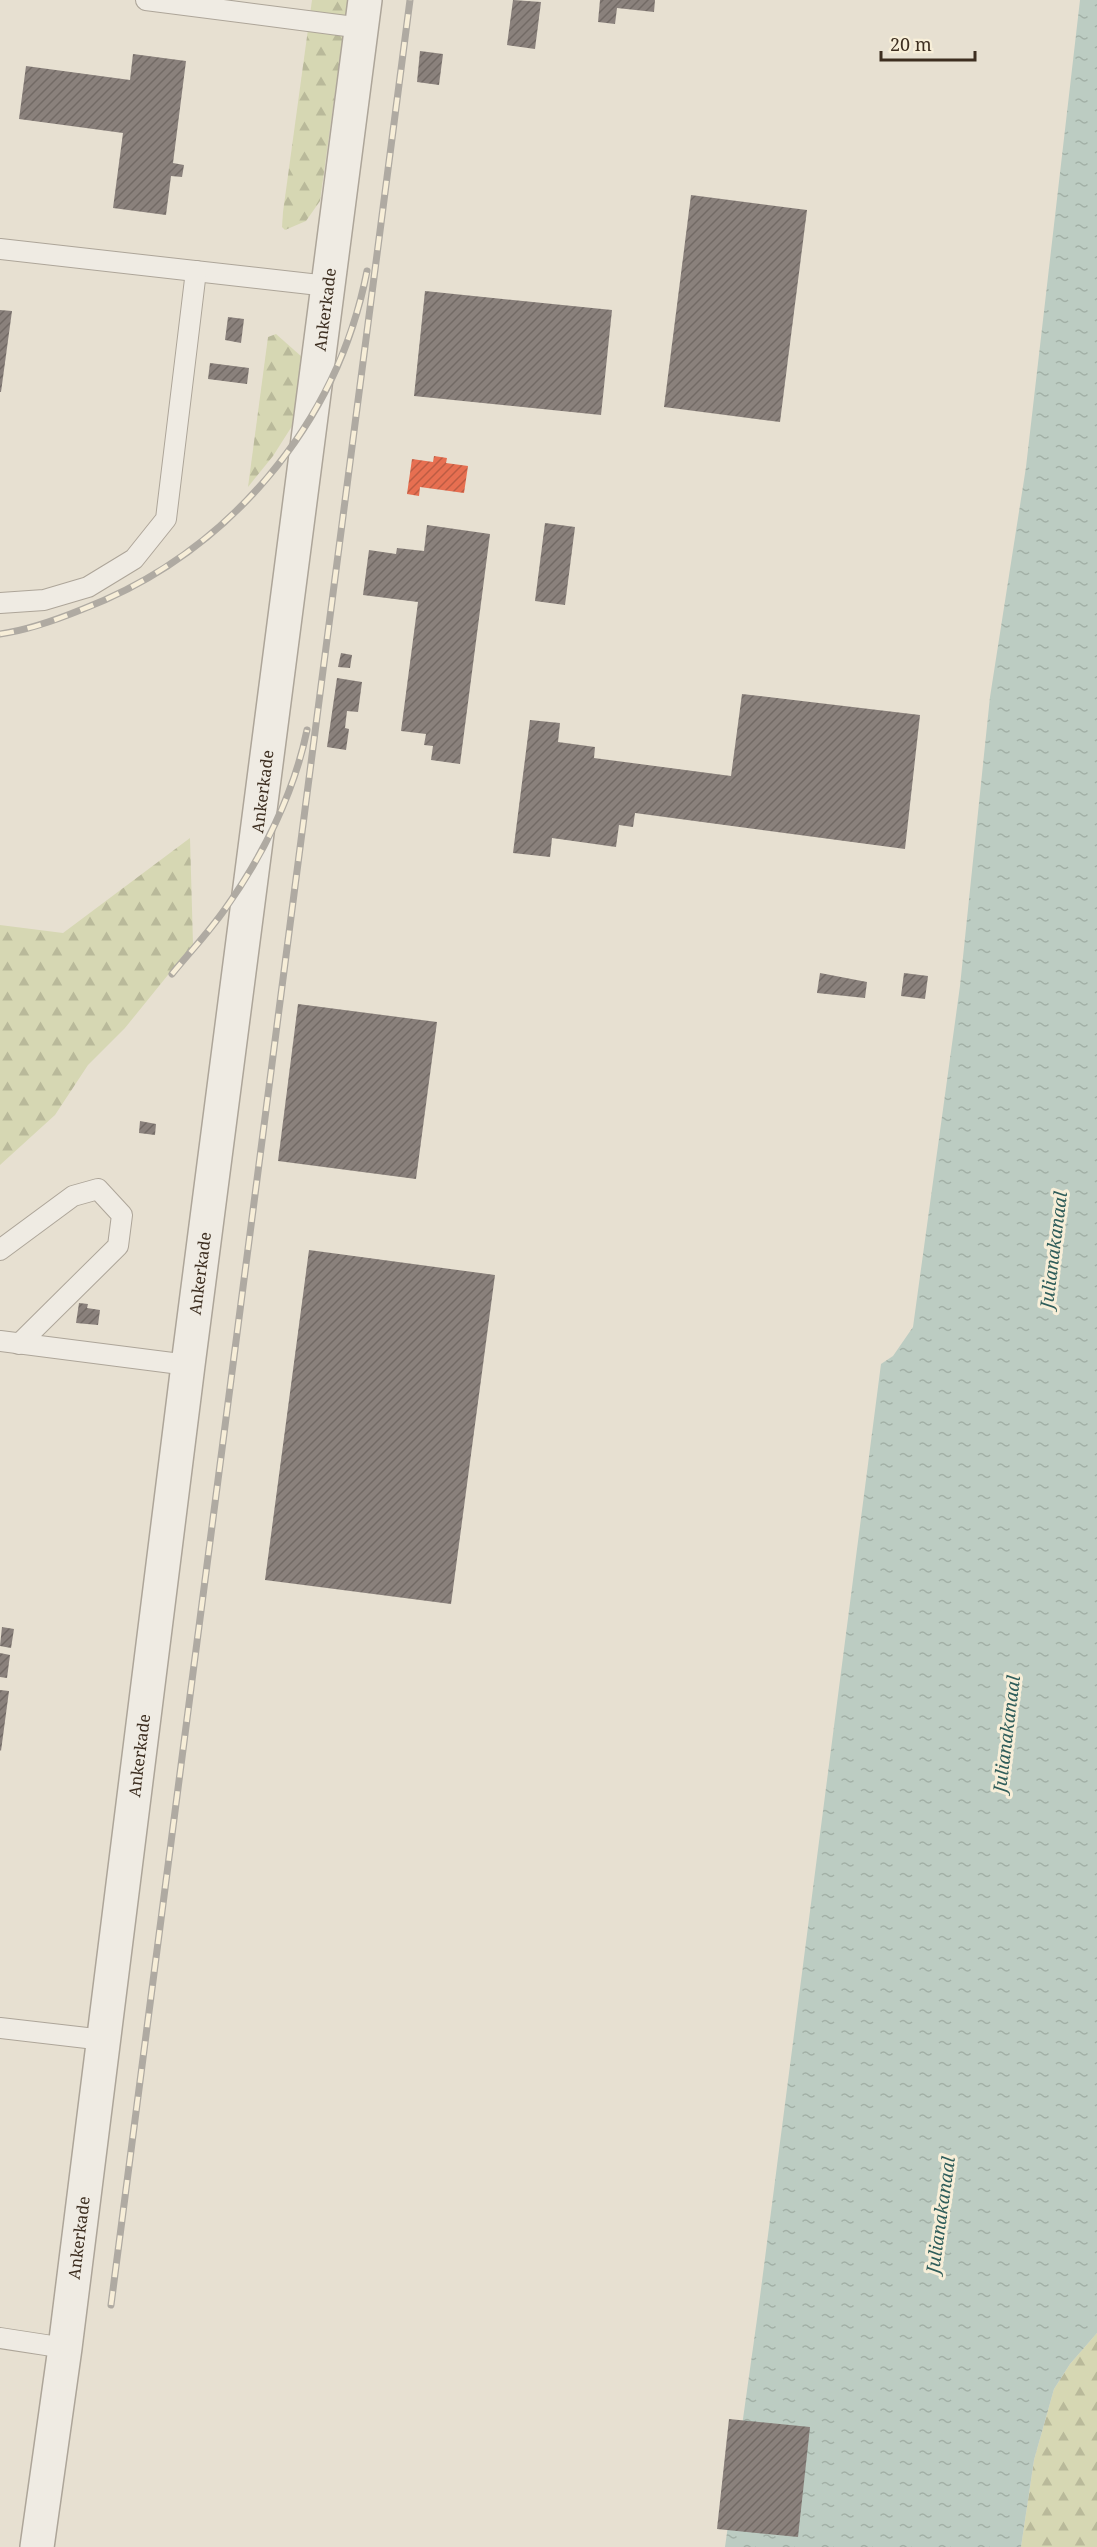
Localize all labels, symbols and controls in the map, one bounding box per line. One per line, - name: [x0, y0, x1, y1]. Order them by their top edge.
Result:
- scale bar: [881, 24, 976, 62]
- text: 20 m: [890, 32, 932, 56]
- street label: Ankerkade: [309, 267, 341, 352]
- street label: Ankerkade: [246, 749, 279, 834]
- water label: Julianakanaal: [1034, 1190, 1072, 1313]
- street label: Ankerkade: [184, 1231, 216, 1316]
- water label: Julianakanaal: [987, 1674, 1025, 1797]
- street label: Ankerkade: [123, 1713, 155, 1798]
- water label: Julianakanaal: [920, 2154, 960, 2278]
- street label: Ankerkade: [63, 2195, 95, 2281]

